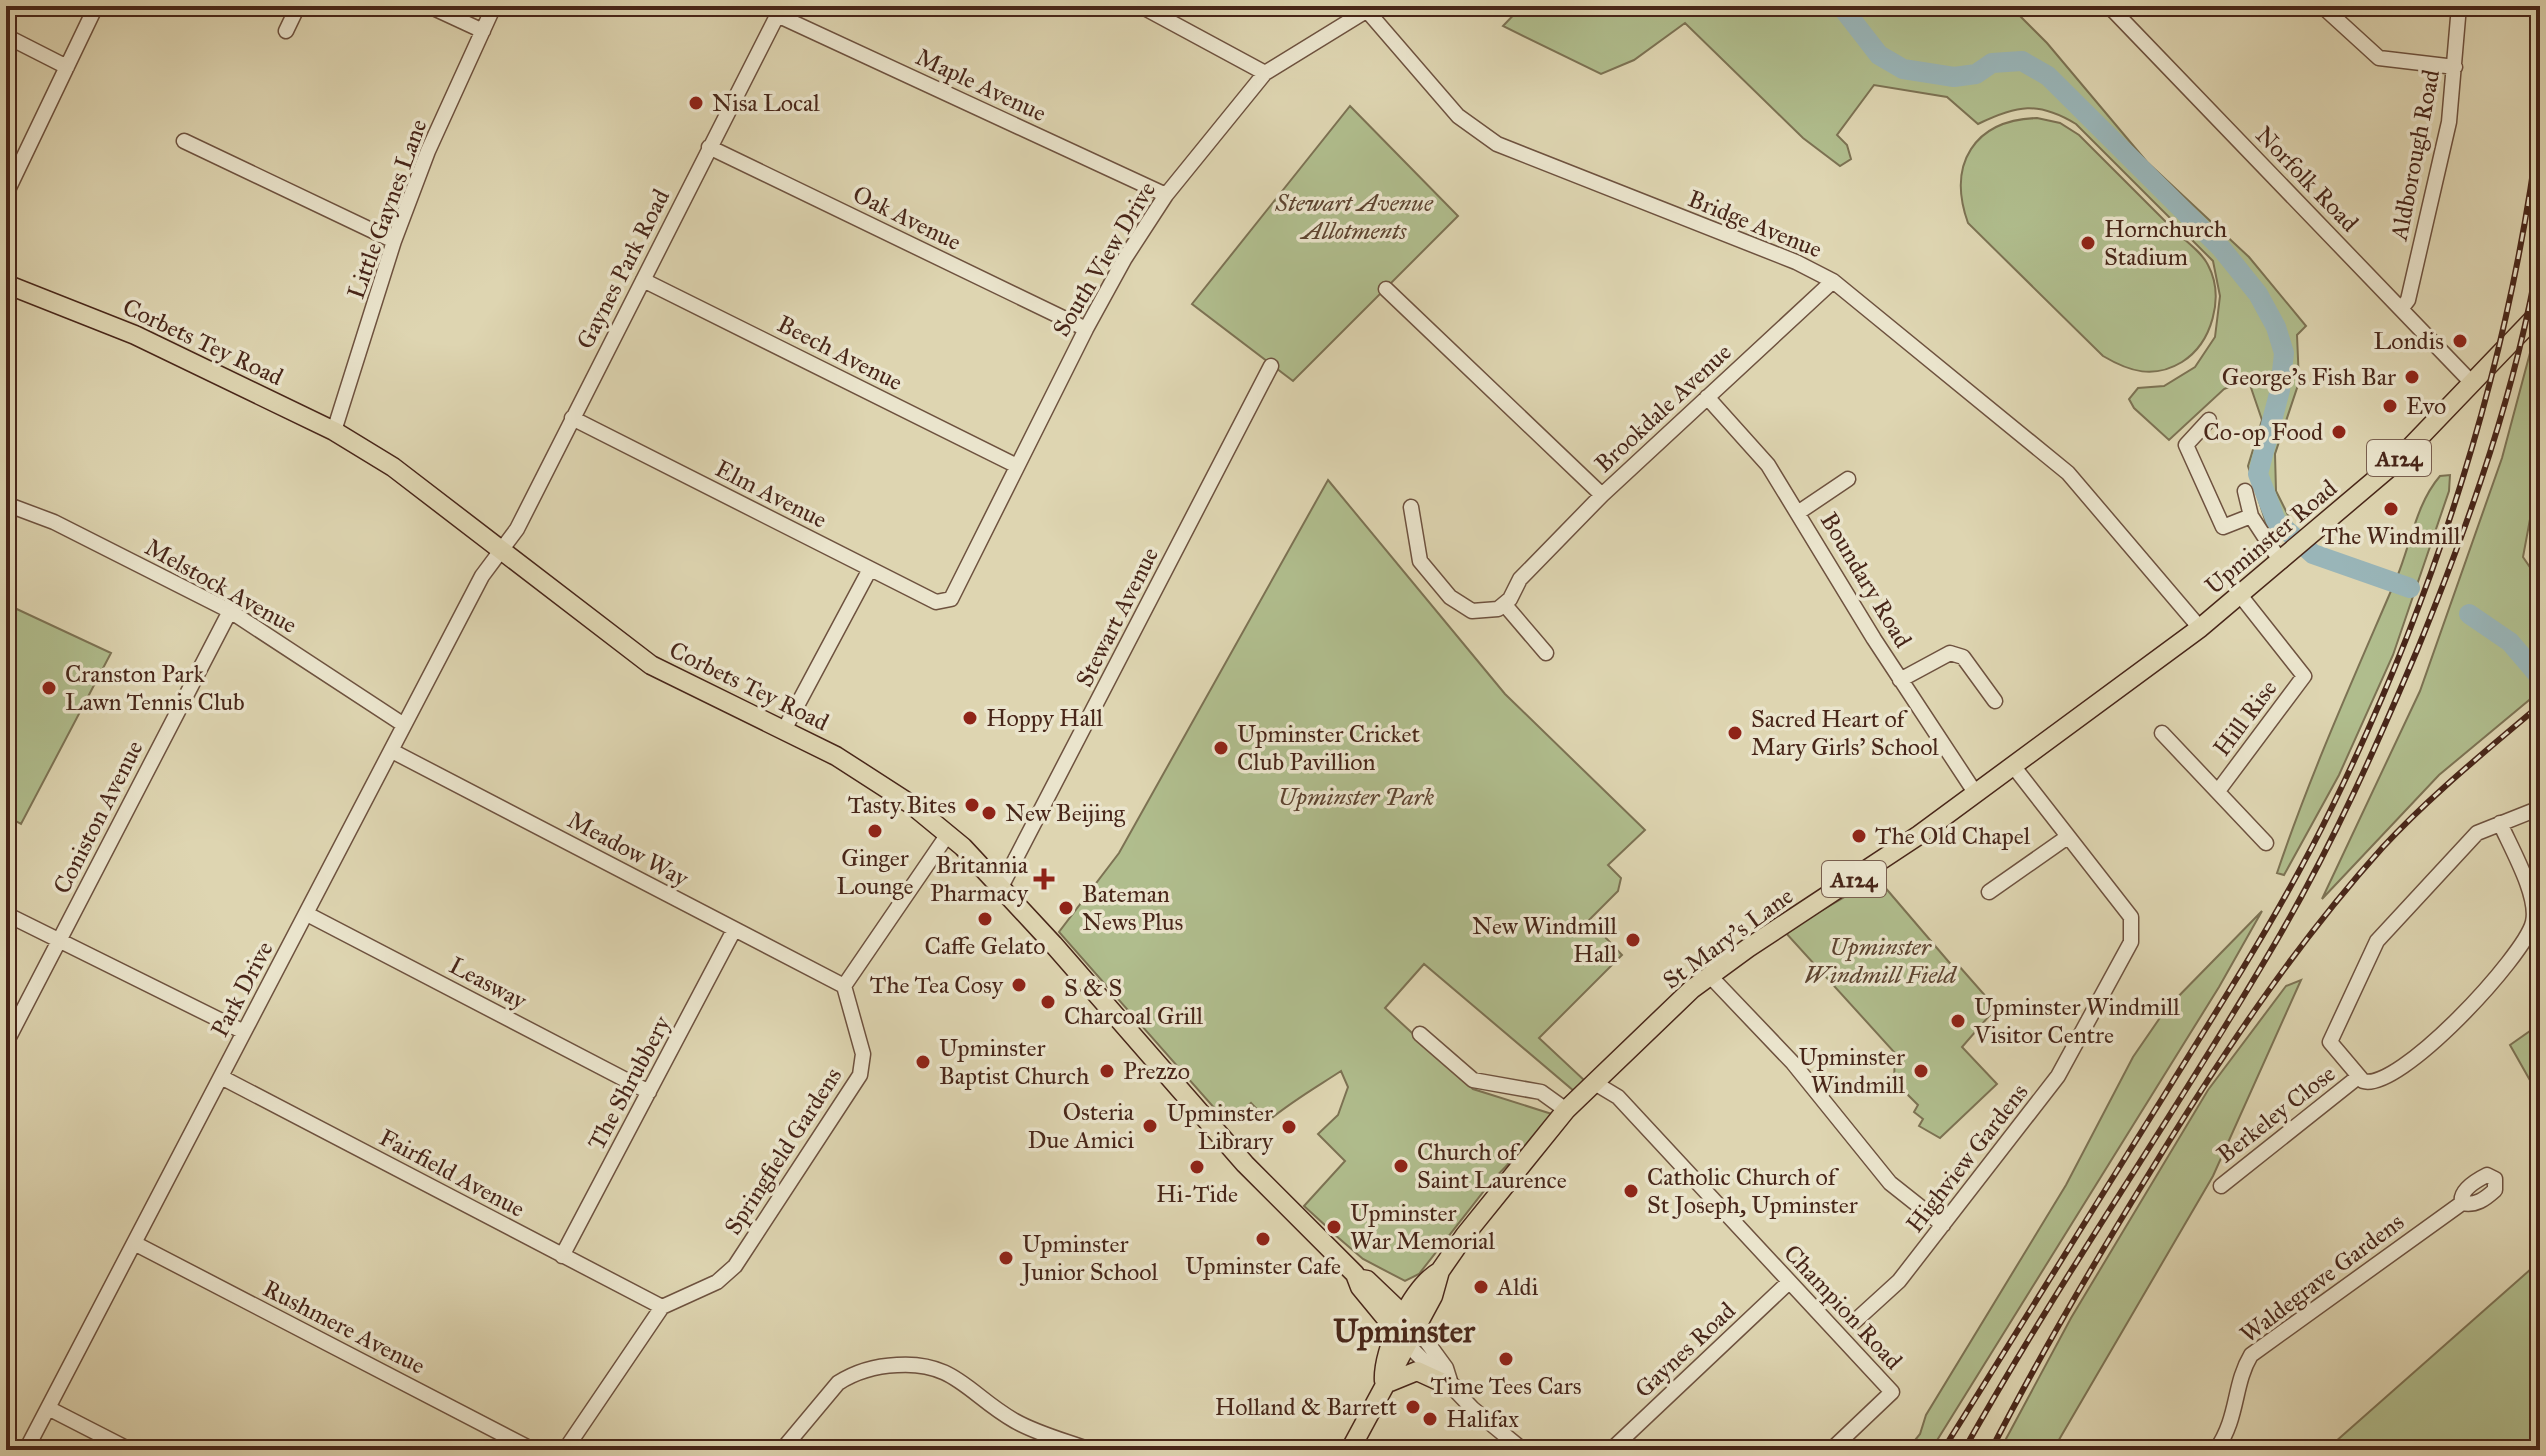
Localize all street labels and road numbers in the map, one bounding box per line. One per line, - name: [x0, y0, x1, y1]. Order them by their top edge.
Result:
- street label: Maple Avenue: [911, 42, 1051, 128]
- street label: Aldborough Road: [2384, 67, 2446, 244]
- street label: Little Gaynes Lane: [341, 115, 433, 303]
- street label: Norfolk Road: [2249, 120, 2365, 238]
- street label: South View Drive: [1046, 176, 1162, 342]
- street label: Oak Avenue: [848, 179, 966, 257]
- street label: Gaynes Park Road: [570, 184, 676, 354]
- street label: Bridge Avenue: [1684, 184, 1826, 264]
- street label: Corbets Tey Road: [118, 292, 288, 392]
- street label: Beech Avenue: [772, 309, 908, 397]
- street label: Brookdale Avenue: [1588, 337, 1738, 479]
- road number: A124: [2367, 440, 2431, 476]
- street label: Elm Avenue: [710, 453, 832, 535]
- street label: Upminster Road: [2199, 473, 2343, 601]
- street label: Boundary Road: [1814, 507, 1918, 653]
- street label: Melstock Avenue: [140, 532, 302, 640]
- street label: Stewart Avenue: [1069, 542, 1165, 692]
- street label: Corbets Tey Road: [664, 634, 834, 738]
- street label: Hill Rise: [2207, 674, 2283, 762]
- street label: Coniston Avenue: [47, 735, 149, 899]
- street label: Meadow Way: [562, 805, 694, 894]
- road number: A124: [1822, 861, 1886, 897]
- street label: St Mary's Lane: [1657, 881, 1799, 995]
- street label: Park Drive: [204, 936, 280, 1042]
- street label: Leasway: [444, 950, 532, 1016]
- street label: The Shrubbery: [581, 1010, 677, 1155]
- street label: Berkeley Close: [2211, 1058, 2341, 1170]
- street label: Springfield Gardens: [718, 1062, 848, 1240]
- street label: Highview Gardens: [1899, 1077, 2035, 1239]
- street label: Fairfield Avenue: [374, 1122, 530, 1224]
- street label: Waldegrave Gardens: [2234, 1207, 2410, 1349]
- street label: Champion Road: [1777, 1238, 1909, 1376]
- street label: Rushmere Avenue: [258, 1273, 430, 1381]
- street label: Gaynes Road: [1628, 1296, 1742, 1404]

